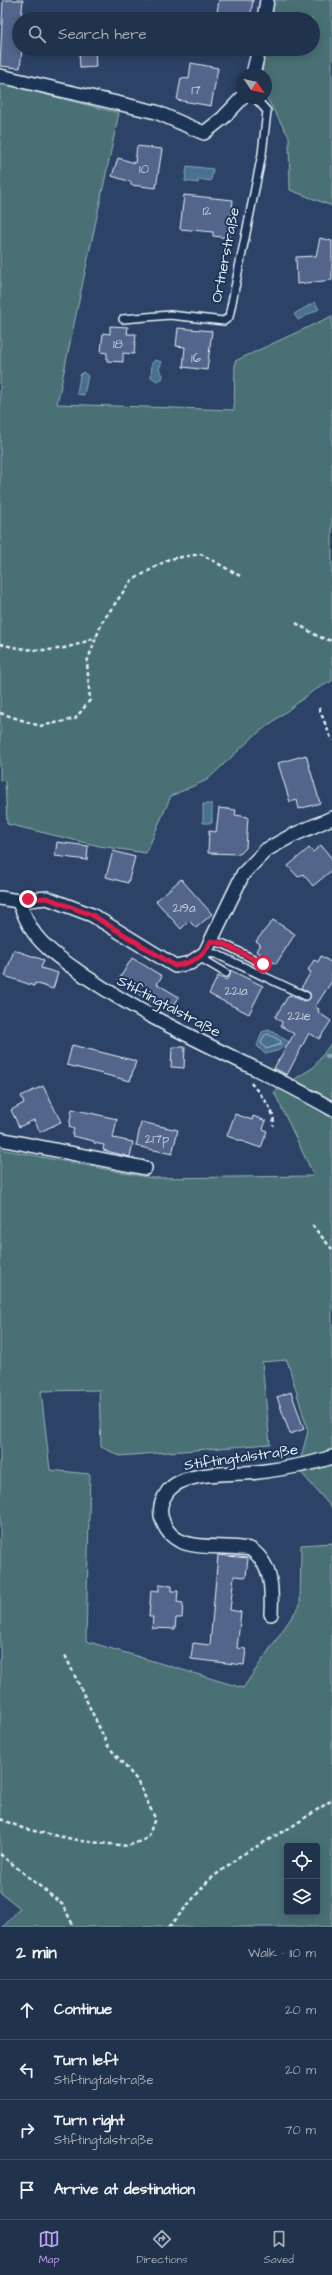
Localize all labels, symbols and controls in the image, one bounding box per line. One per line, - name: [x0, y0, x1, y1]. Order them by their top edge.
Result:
- search box: [12, 12, 320, 56]
- icon: search: [26, 23, 48, 45]
- text: Search here: [58, 24, 147, 45]
- north arrow: [236, 68, 272, 104]
- house number: 17: [191, 81, 201, 99]
- house number: 10: [139, 160, 149, 178]
- house number: 12: [202, 202, 212, 220]
- street label: Ortnerstraße: [206, 206, 245, 304]
- house number: 18: [113, 335, 124, 353]
- house number: 16: [191, 349, 201, 367]
- route end: [19, 890, 37, 908]
- house number: 219a: [172, 899, 196, 917]
- route start: [254, 955, 272, 973]
- street label: Stiftingtalstraße: [113, 970, 224, 1044]
- house number: 221a: [224, 982, 248, 1000]
- house number: 221e: [287, 1007, 311, 1025]
- house number: 217p: [145, 1130, 169, 1148]
- street label: Stiftingtalstraße: [183, 1439, 300, 1477]
- map controls: [284, 1843, 320, 1915]
- button: locate: [284, 1843, 320, 1879]
- button: layers: [284, 1879, 320, 1915]
- text: 2 min: [16, 1941, 57, 1965]
- text: Walk · 110 m: [248, 1944, 316, 1962]
- icon: ahead: [16, 1999, 38, 2021]
- text: Continue: [54, 1999, 112, 2020]
- text: 20 m: [285, 2001, 316, 2019]
- text: Turn left: [54, 2050, 118, 2071]
- icon: left: [16, 2059, 38, 2081]
- text: 20 m: [285, 2061, 316, 2079]
- text: Stiftingtalstraße: [54, 2071, 153, 2089]
- text: Turn right: [54, 2110, 125, 2131]
- icon: right: [16, 2119, 38, 2141]
- text: 70 m: [284, 2121, 316, 2139]
- text: Stiftingtalstraße: [54, 2131, 153, 2149]
- icon: arrive: [16, 2179, 38, 2201]
- text: Arrive at destination: [54, 2179, 195, 2200]
- tab: Map: [38, 2228, 60, 2267]
- tab: Directions: [136, 2228, 188, 2267]
- tab: Saved: [264, 2228, 294, 2267]

